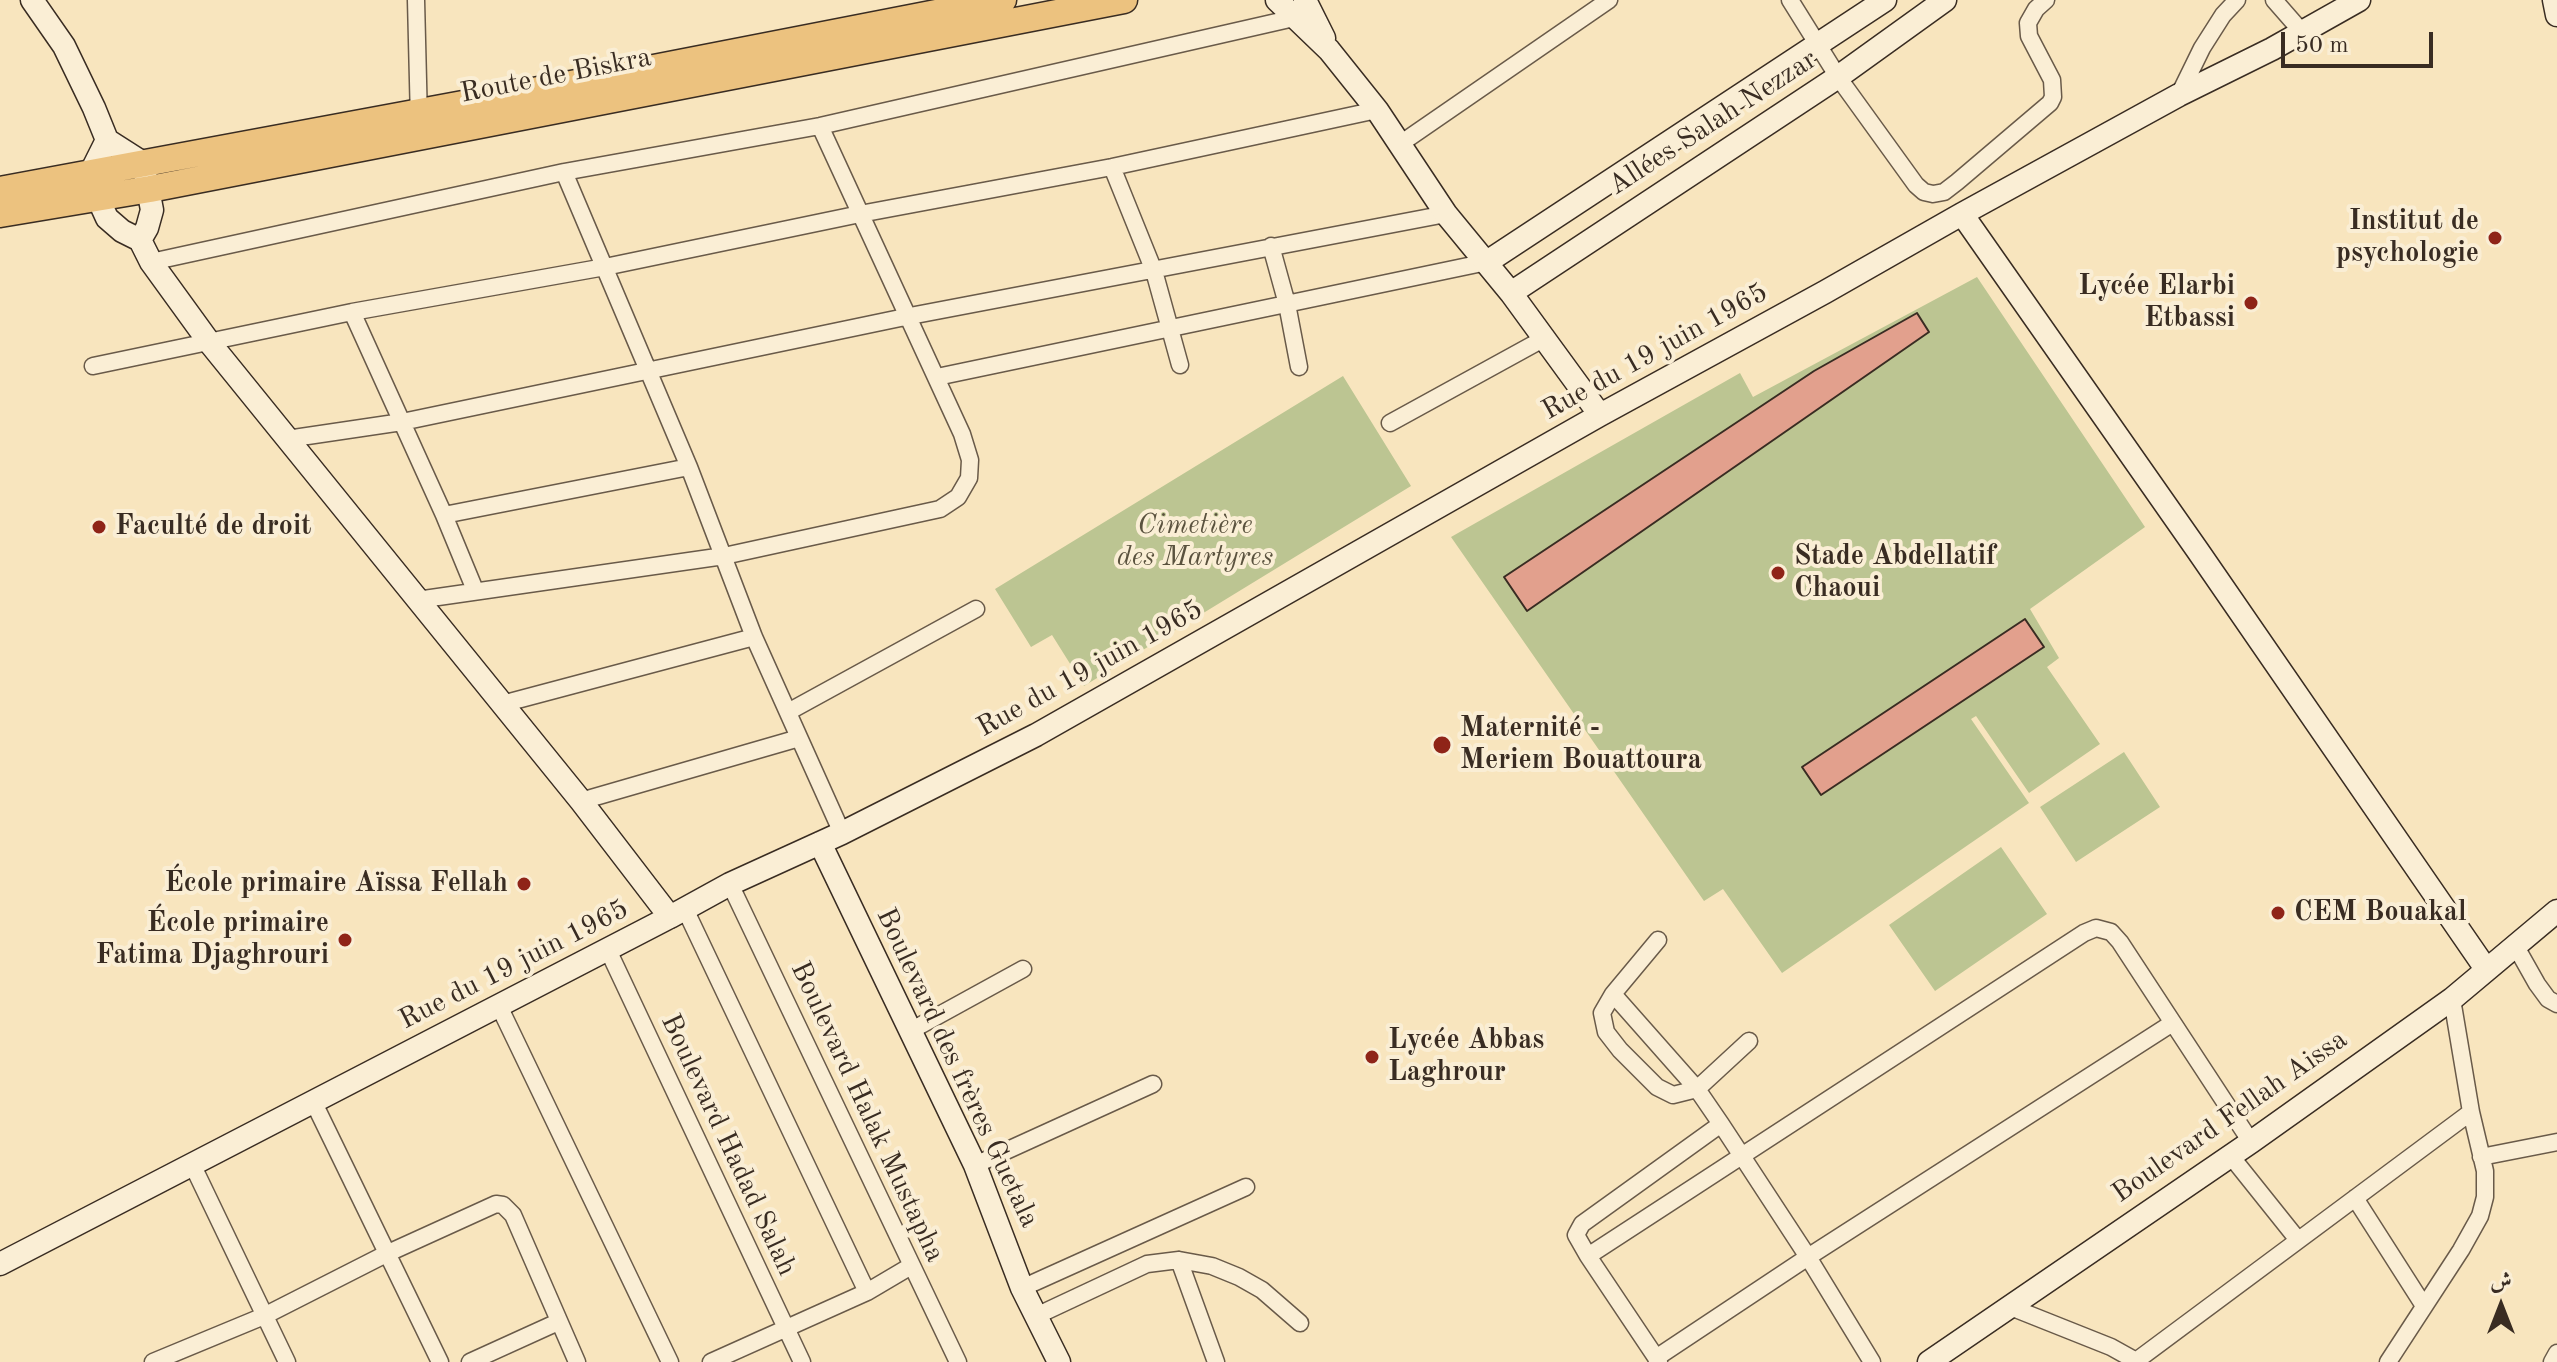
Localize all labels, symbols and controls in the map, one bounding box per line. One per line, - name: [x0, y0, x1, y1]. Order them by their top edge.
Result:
- scale bar: [2285, 16, 2437, 66]
- text: 50 m: [2295, 34, 2349, 58]
- street label: Route de Biskra: [458, 41, 654, 111]
- street label: Allées Salah Nezzar: [1602, 43, 1824, 203]
- place label: Institut de psychologie: [2336, 205, 2479, 271]
- marker: Institut de psychologie: [2486, 229, 2504, 247]
- place label: Lycée Elarbi Etbassi: [2078, 270, 2235, 336]
- street label: Rue du 19 juin 1965: [1536, 276, 1774, 428]
- marker: Lycée Elarbi Etbassi: [2242, 294, 2260, 312]
- park label: Cimetière des Martyres: [1117, 509, 1273, 575]
- place label: Faculté de droit: [115, 510, 311, 544]
- marker: Faculté de droit: [90, 518, 108, 536]
- place label: Stade Abdellatif Chaoui: [1794, 540, 1996, 606]
- marker: Stade Abdellatif Chaoui: [1769, 564, 1787, 582]
- street label: Rue du 19 juin 1965: [971, 593, 1209, 745]
- place label: Maternité - Meriem Bouattoura: [1460, 712, 1702, 778]
- marker: Maternité - Meriem Bouattoura: [1431, 734, 1453, 756]
- place label: École primaire Aïssa Fellah: [165, 867, 508, 901]
- marker: École primaire Aïssa Fellah: [515, 875, 533, 893]
- street label: Rue du 19 juin 1965: [394, 893, 634, 1037]
- place label: CEM Bouakal: [2294, 896, 2467, 930]
- street label: Boulevard des frères Guetala: [868, 903, 1046, 1233]
- marker: CEM Bouakal: [2269, 904, 2287, 922]
- place label: École primaire Fatima Djaghrouri: [95, 907, 329, 973]
- marker: École primaire Fatima Djaghrouri: [336, 931, 354, 949]
- street label: Boulevard Halak Mustapha: [783, 956, 951, 1268]
- street label: Boulevard Hadad Salah: [653, 1009, 803, 1281]
- street label: Boulevard Fellah Aissa: [2106, 1023, 2354, 1211]
- place label: Lycée Abbas Laghrour: [1388, 1024, 1544, 1090]
- marker: Lycée Abbas Laghrour: [1363, 1048, 1381, 1066]
- north arrow: [2461, 1266, 2541, 1346]
- text: ش: [2490, 1271, 2512, 1293]

